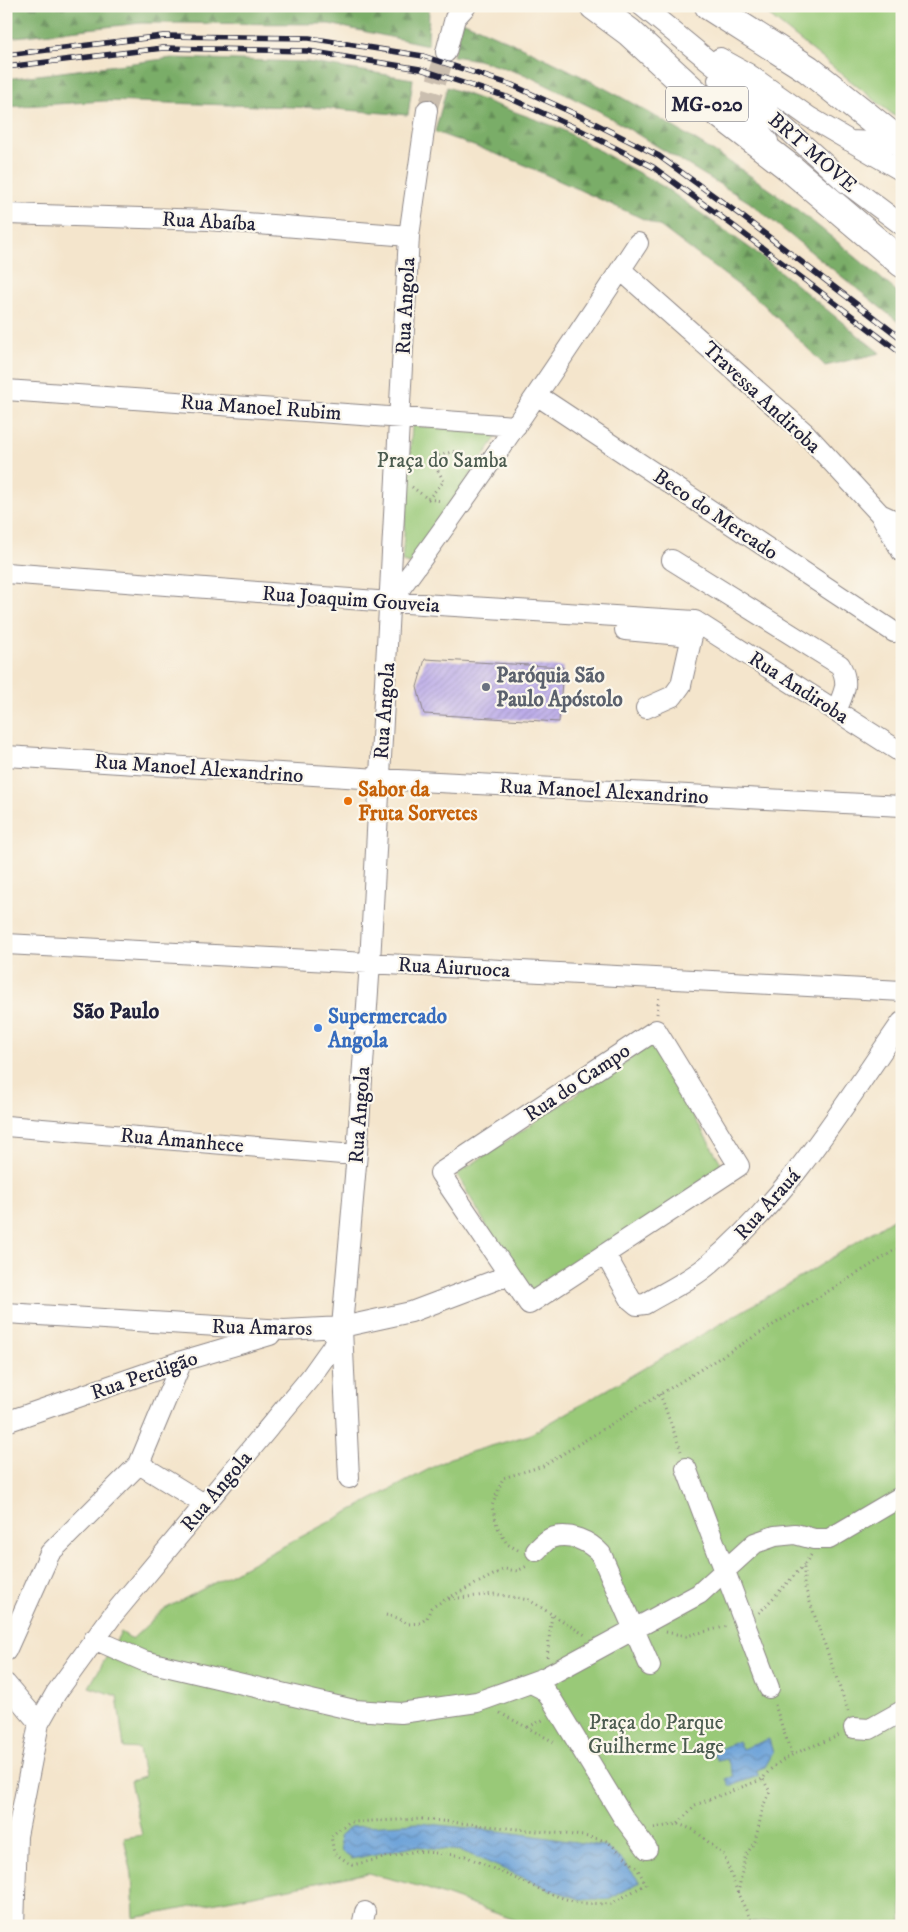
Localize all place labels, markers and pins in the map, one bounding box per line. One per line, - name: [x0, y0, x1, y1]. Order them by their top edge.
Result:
- place label: Paróquia São Paulo Apóstolo: [496, 663, 623, 713]
- marker: Paróquia São Paulo Apóstolo: [480, 681, 492, 693]
- place label: Sabor da Fruta Sorvetes: [358, 777, 478, 827]
- marker: Sabor da Fruta Sorvetes: [342, 795, 354, 807]
- place label: Supermercado Angola: [327, 1004, 447, 1054]
- marker: Supermercado Angola: [312, 1022, 324, 1034]

